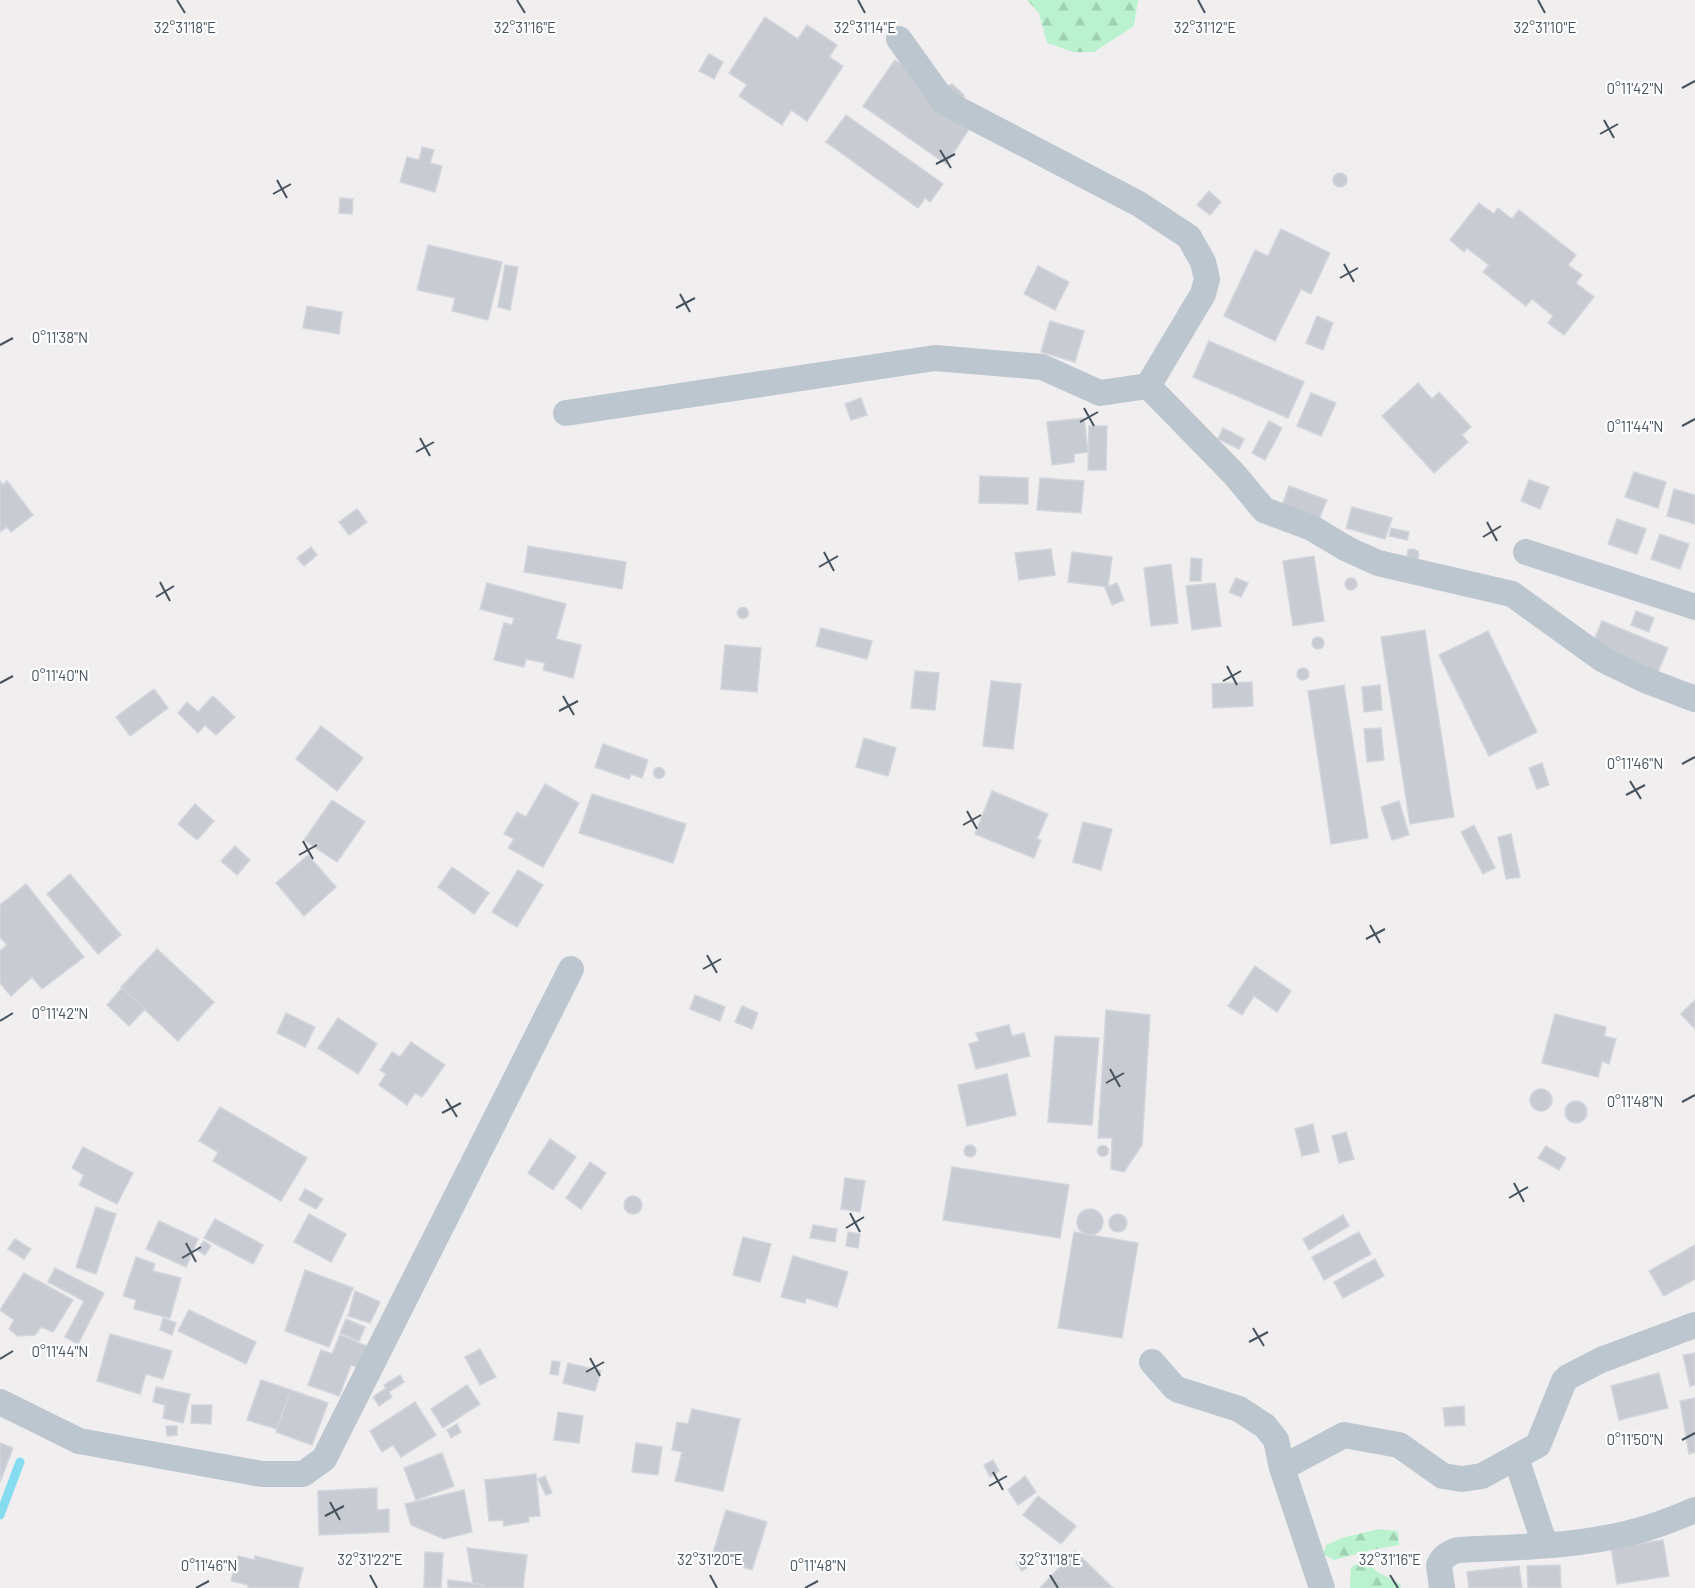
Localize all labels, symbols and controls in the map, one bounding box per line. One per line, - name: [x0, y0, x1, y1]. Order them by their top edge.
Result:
- text: 32°31'18"E: [154, 18, 216, 36]
- text: 32°31'16"E: [494, 18, 556, 36]
- text: 32°31'14"E: [834, 18, 896, 36]
- text: 32°31'12"E: [1174, 18, 1236, 36]
- text: 32°31'10"E: [1513, 18, 1577, 36]
- text: 0°11'42"N: [1607, 79, 1663, 97]
- text: 0°11'38"N: [32, 328, 88, 346]
- text: 0°11'44"N: [1607, 417, 1663, 435]
- text: 0°11'40"N: [31, 666, 89, 684]
- text: 0°11'46"N: [1607, 754, 1663, 772]
- text: 0°11'42"N: [32, 1004, 88, 1022]
- text: 0°11'48"N: [1607, 1092, 1663, 1110]
- text: 0°11'44"N: [32, 1342, 88, 1360]
- text: 0°11'50"N: [1607, 1430, 1664, 1448]
- text: 32°31'22"E: [337, 1550, 403, 1568]
- text: 32°31'20"E: [677, 1550, 743, 1568]
- text: 32°31'18"E: [1019, 1550, 1081, 1568]
- text: 32°31'16"E: [1359, 1550, 1421, 1568]
- text: 0°11'46"N: [181, 1556, 237, 1574]
- text: 0°11'48"N: [790, 1556, 846, 1574]

